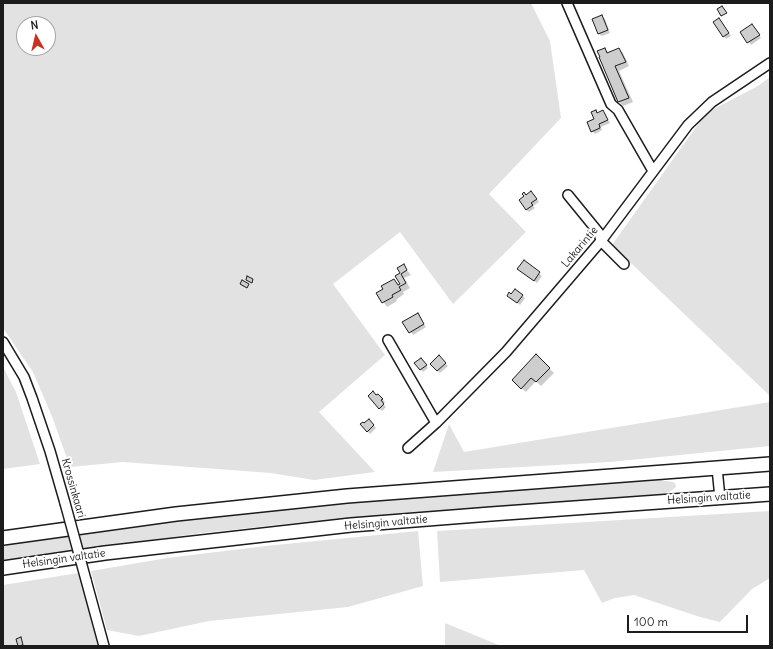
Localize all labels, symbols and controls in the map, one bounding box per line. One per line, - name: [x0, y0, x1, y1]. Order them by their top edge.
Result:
- north arrow: [16, 16, 56, 56]
- text: N: [30, 18, 39, 33]
- street label: Lakarintie: [559, 224, 601, 270]
- street label: Krossinkaari: [58, 457, 88, 519]
- street label: Helsingin valtatie: [667, 488, 751, 508]
- street label: Helsingin valtatie: [344, 513, 428, 533]
- street label: Helsingin valtatie: [22, 547, 106, 571]
- scale bar: [629, 607, 750, 633]
- text: 100 m: [634, 614, 668, 629]

